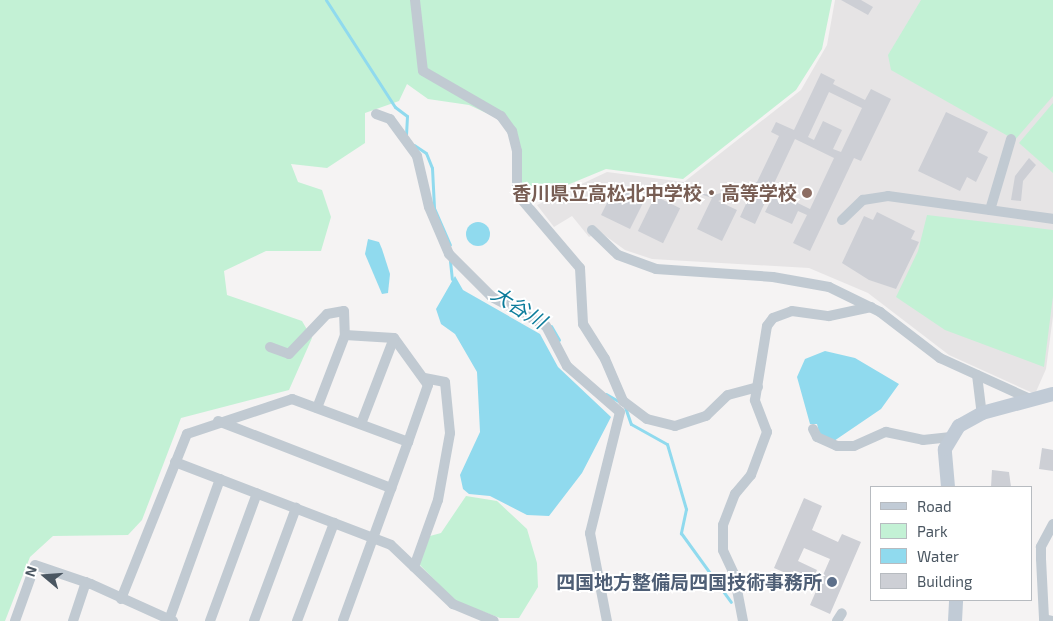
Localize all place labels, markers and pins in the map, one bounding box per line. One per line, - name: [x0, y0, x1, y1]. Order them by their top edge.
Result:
- place label: 香川県立高松北中学校・高等学校: [512, 182, 797, 204]
- marker: 香川県立高松北中学校・高等学校: [801, 187, 813, 199]
- place label: 四国地方整備局四国技術事務所: [556, 571, 822, 593]
- marker: 四国地方整備局四国技術事務所: [826, 576, 838, 588]

